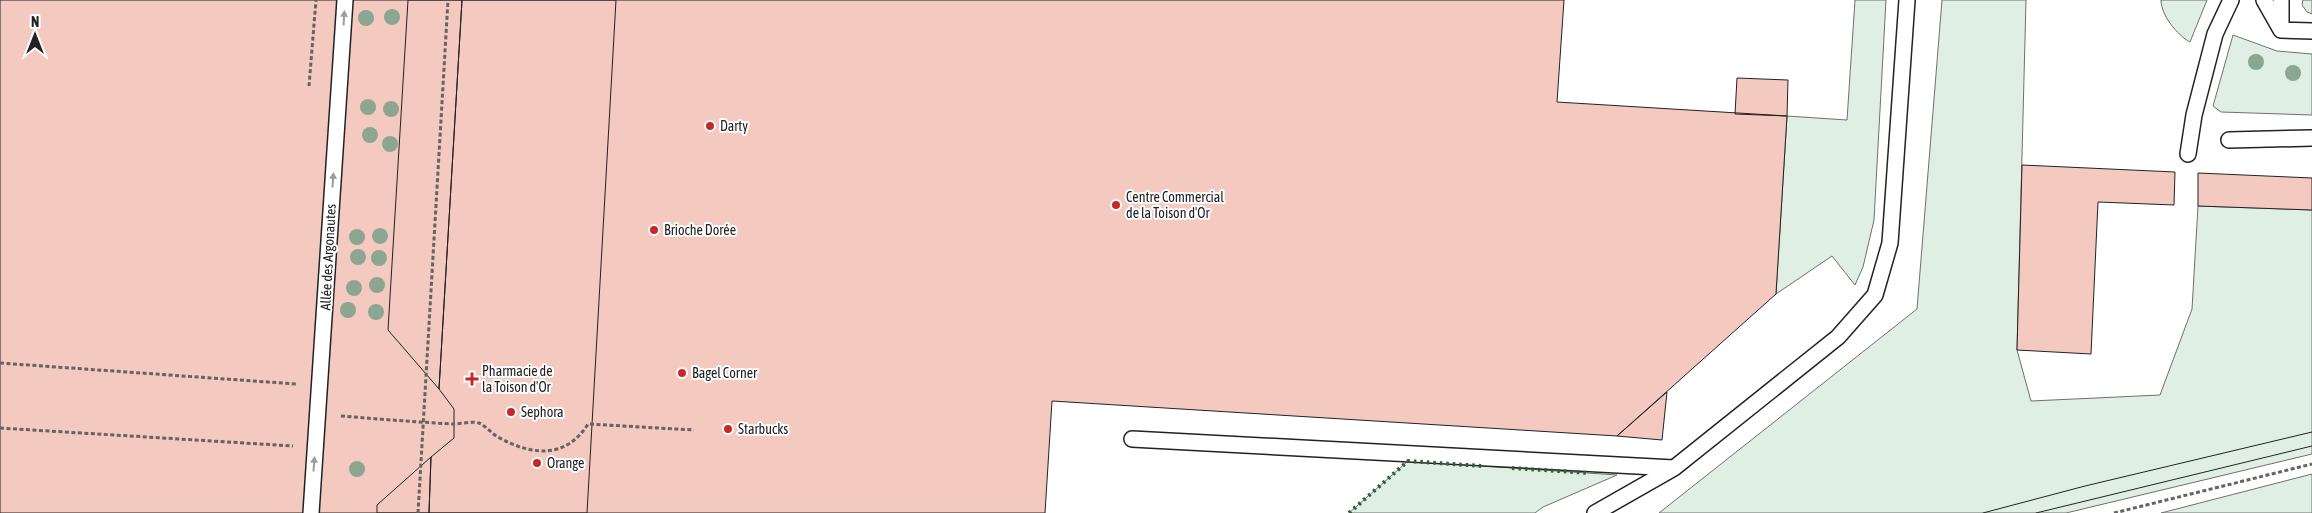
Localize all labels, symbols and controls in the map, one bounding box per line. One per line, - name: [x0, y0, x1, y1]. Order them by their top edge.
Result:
- north arrow: [10, 10, 60, 60]
- one-way arrow: [340, 10, 348, 26]
- text: N: [31, 14, 39, 30]
- place label: Darty: [720, 118, 748, 134]
- marker: Darty: [704, 120, 716, 132]
- one-way arrow: [329, 172, 337, 188]
- place label: Centre Commercial de la Toison d'Or: [1126, 189, 1224, 221]
- marker: Centre Commercial de la Toison d'Or: [1110, 199, 1122, 211]
- street label: Allée des Argonautes: [317, 203, 339, 311]
- place label: Brioche Dorée: [664, 222, 736, 238]
- marker: Brioche Dorée: [648, 224, 660, 236]
- place label: Pharmacie de la Toison d'Or: [482, 363, 553, 395]
- place label: Bagel Corner: [692, 365, 758, 381]
- marker: Bagel Corner: [676, 367, 688, 379]
- marker: Pharmacie de la Toison d'Or: [466, 373, 478, 385]
- place label: Sephora: [521, 404, 564, 420]
- marker: Sephora: [505, 406, 517, 418]
- place label: Starbucks: [738, 421, 788, 437]
- marker: Starbucks: [722, 423, 734, 435]
- place label: Orange: [547, 455, 584, 471]
- one-way arrow: [311, 456, 319, 472]
- marker: Orange: [531, 457, 543, 469]

